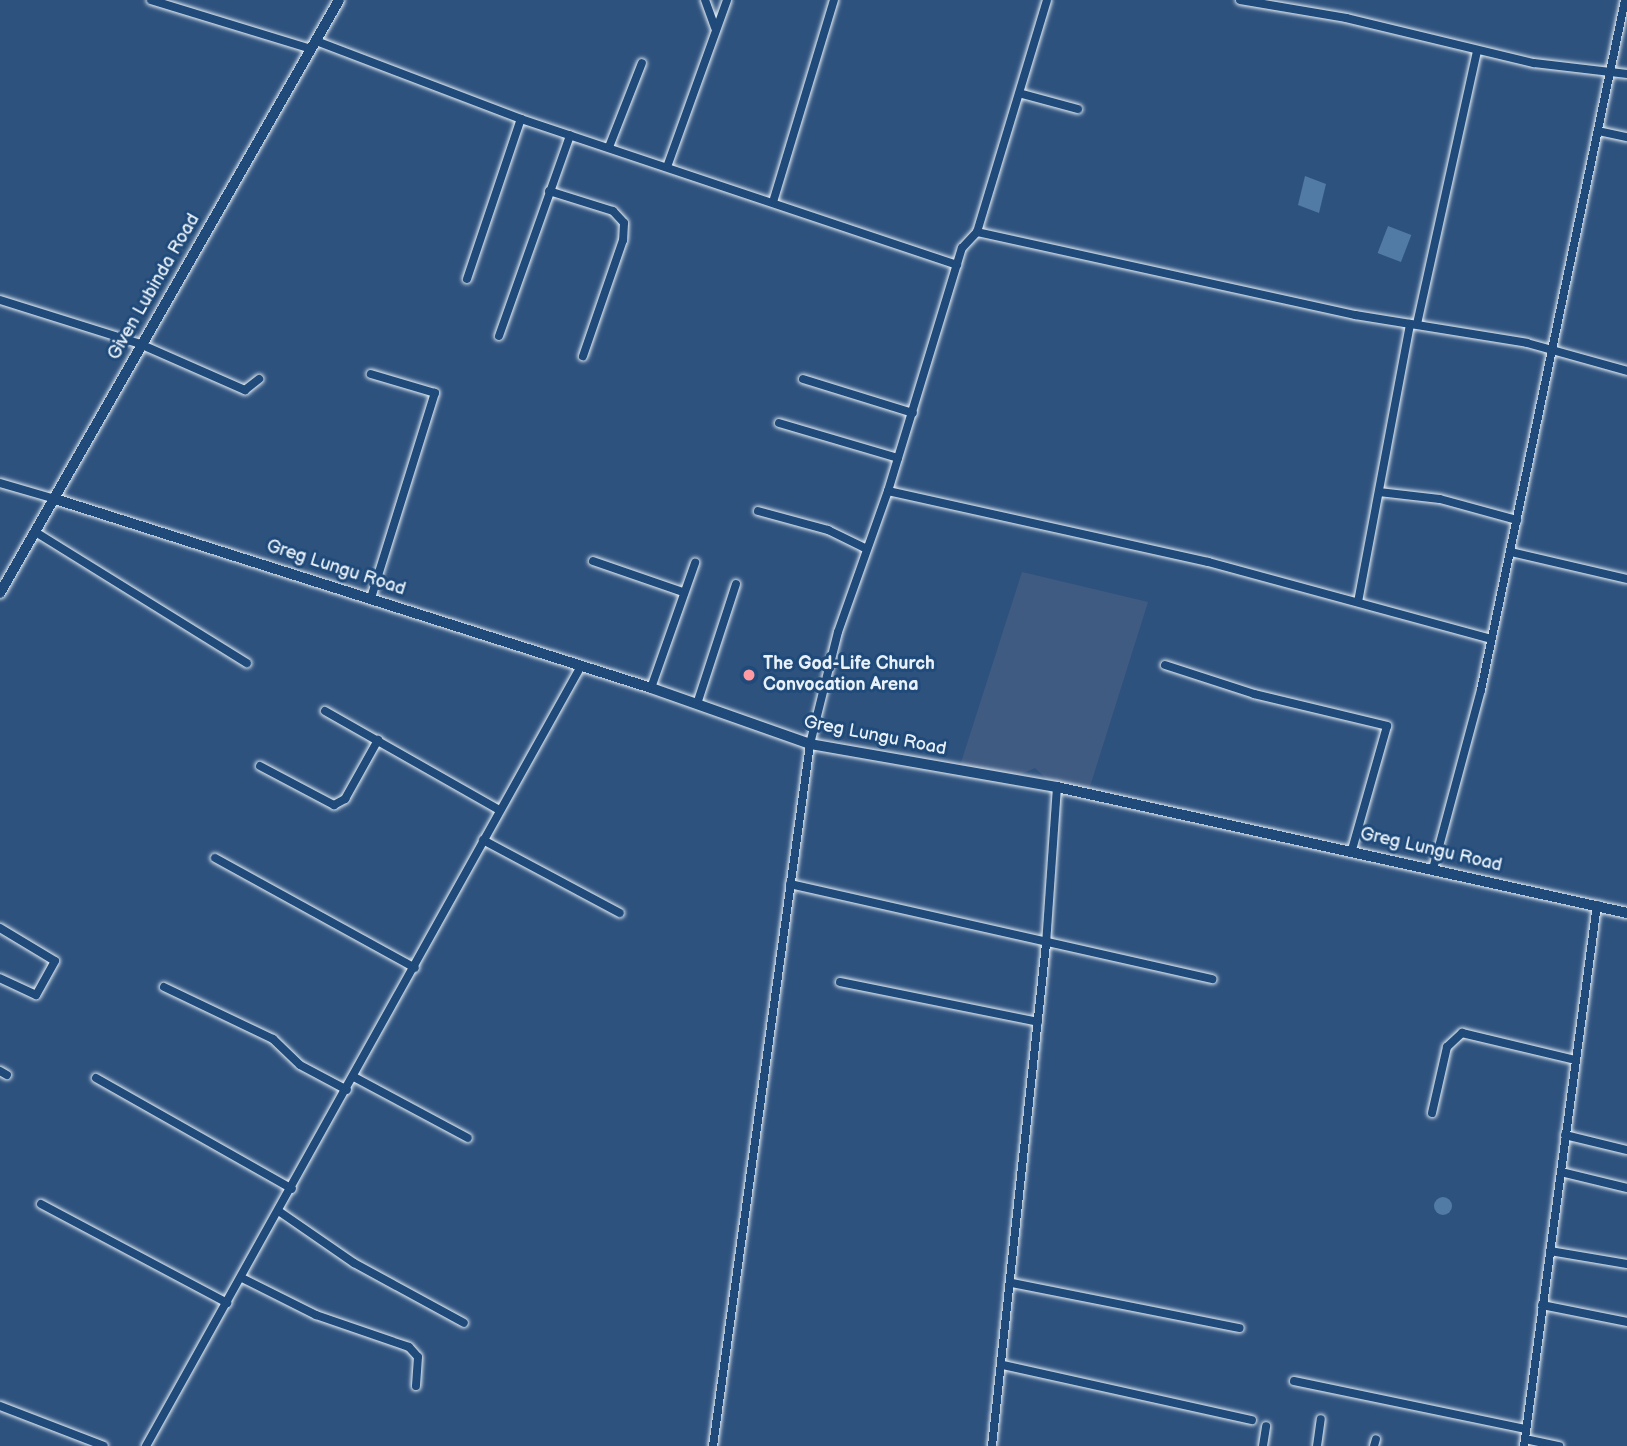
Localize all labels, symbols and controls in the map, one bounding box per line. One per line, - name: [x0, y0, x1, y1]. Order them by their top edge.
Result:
- street label: Given Lubinda Road: [103, 210, 205, 364]
- street label: Greg Lungu Road: [264, 535, 408, 601]
- place label: The God-Life Church Convocation Arena: [763, 654, 935, 696]
- marker: The God-Life Church Convocation Arena: [741, 667, 757, 683]
- street label: Greg Lungu Road: [802, 712, 948, 760]
- street label: Greg Lungu Road: [1358, 823, 1504, 877]

